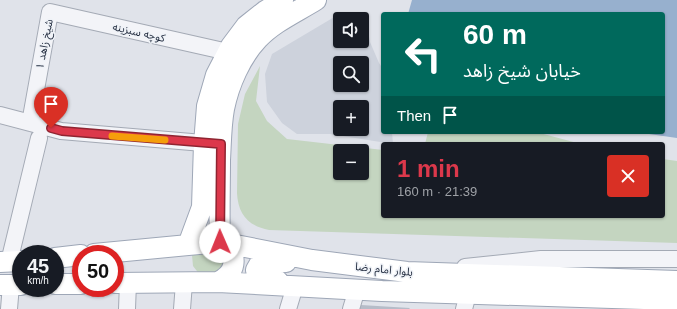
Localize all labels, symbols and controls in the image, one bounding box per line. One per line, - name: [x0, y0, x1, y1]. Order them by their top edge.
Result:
- map controls: [333, 12, 369, 180]
- button: sound: [333, 12, 369, 48]
- street label: شیخ زاهد ۱: [33, 18, 57, 70]
- text: 60 m: [463, 19, 527, 50]
- street label: کوچه سبزینه: [111, 20, 167, 46]
- icon: left: [397, 28, 449, 80]
- button: search: [333, 56, 369, 92]
- text: خیابان شیخ زاهد: [463, 61, 581, 81]
- pin: [34, 87, 68, 128]
- icon: arrive: [40, 93, 62, 115]
- button: +: [333, 100, 369, 136]
- icon: arrive: [439, 104, 461, 126]
- text: Then: [397, 107, 431, 124]
- button: −: [333, 144, 369, 180]
- text: 1 min: [397, 155, 460, 182]
- button: close: [607, 155, 649, 197]
- text: 160 m · 21:39: [397, 184, 477, 199]
- position arrow: [199, 221, 241, 263]
- speed limit sign: 50: [72, 245, 124, 297]
- text: 45: [27, 255, 49, 277]
- street label: بلوار امام رضا: [354, 260, 413, 280]
- text: km/h: [27, 275, 49, 286]

